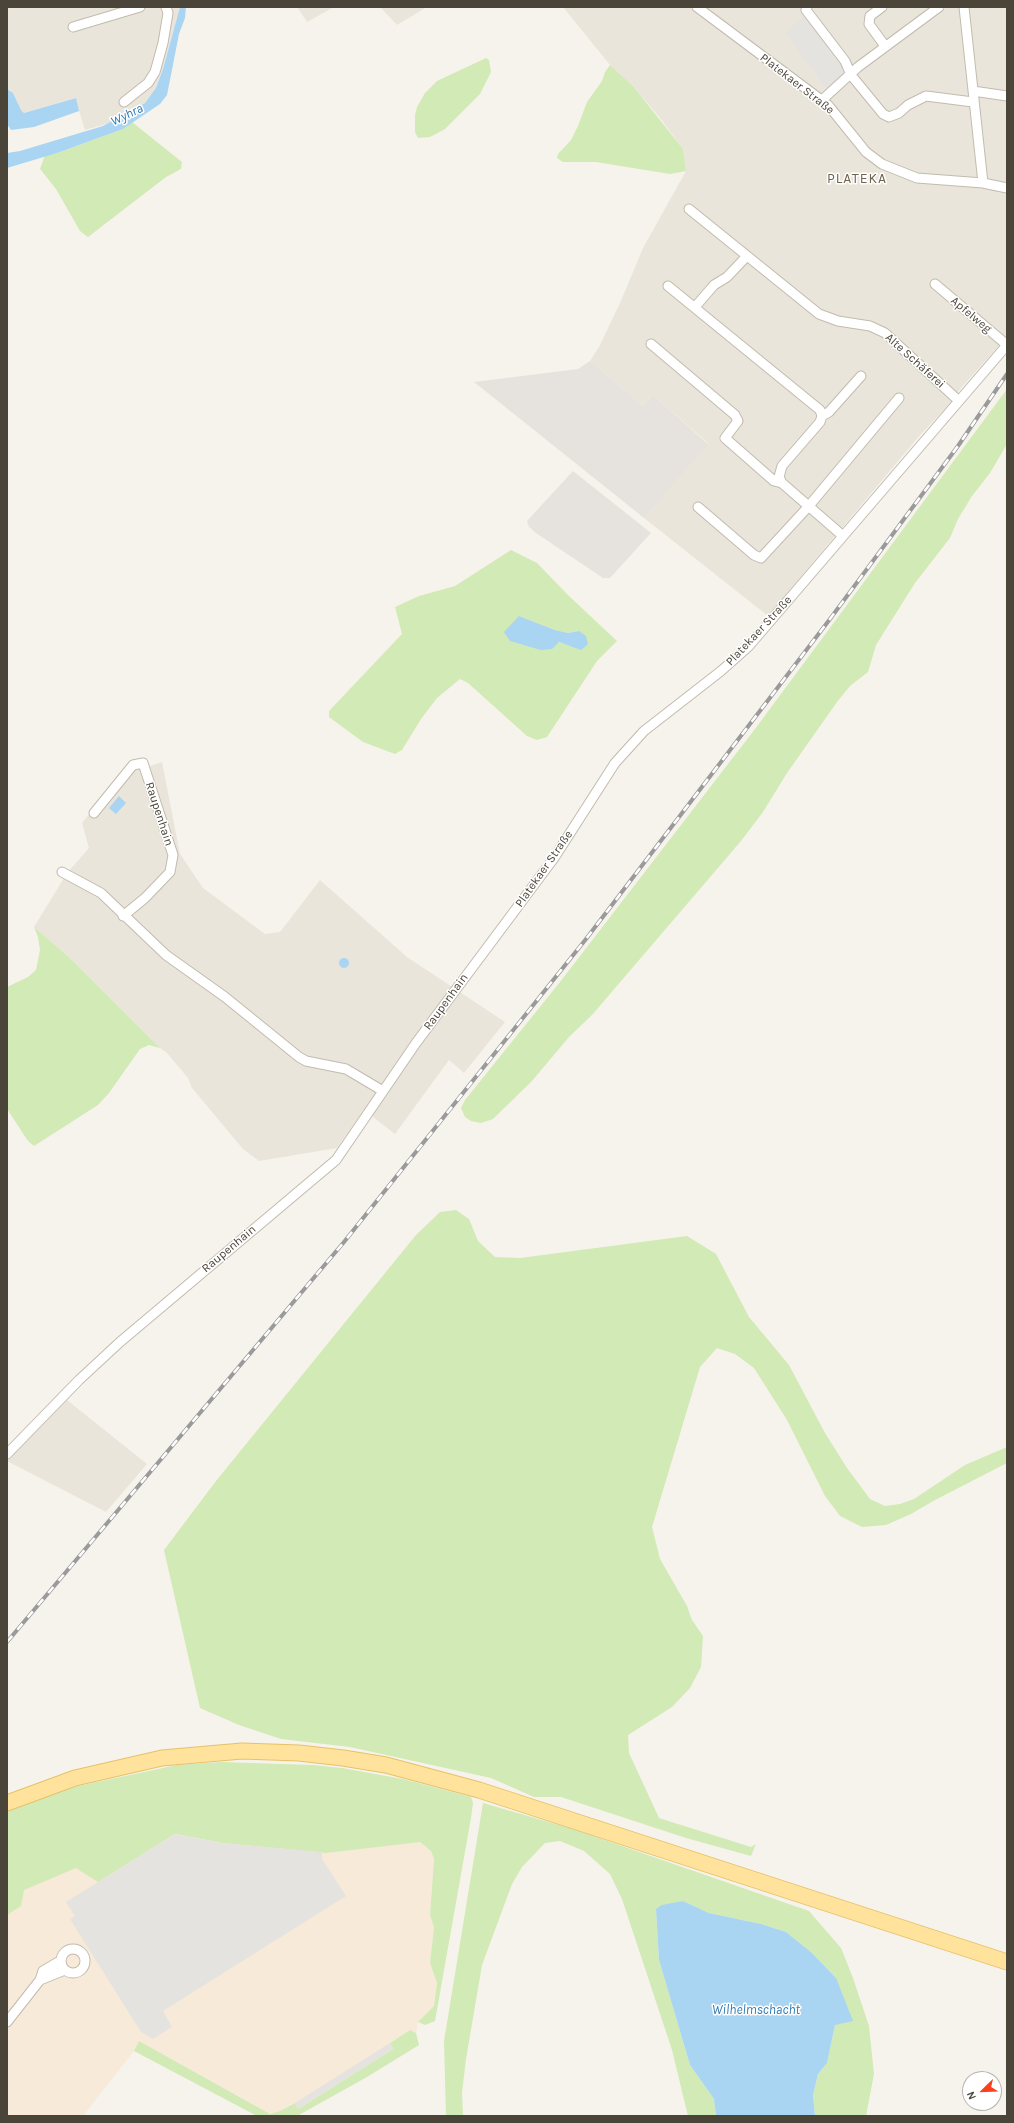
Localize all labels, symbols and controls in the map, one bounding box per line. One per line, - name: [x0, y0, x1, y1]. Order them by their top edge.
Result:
- street label: Platekaer Straße: [757, 51, 837, 117]
- water label: Wyhra: [108, 100, 146, 130]
- district label: PLATEKA: [827, 171, 887, 187]
- street label: Apfelweg: [948, 294, 994, 336]
- street label: Alte Schäferei: [882, 330, 948, 392]
- street label: Platekaer Straße: [723, 593, 795, 669]
- street label: Raupenhain: [142, 780, 176, 848]
- street label: Platekaer Straße: [512, 828, 576, 910]
- street label: Raupenhain: [421, 971, 471, 1033]
- street label: Raupenhain: [199, 1222, 259, 1276]
- water label: Wilhelmschacht: [712, 2002, 800, 2018]
- north arrow: [962, 2071, 1002, 2111]
- text: N: [964, 2089, 979, 2102]

